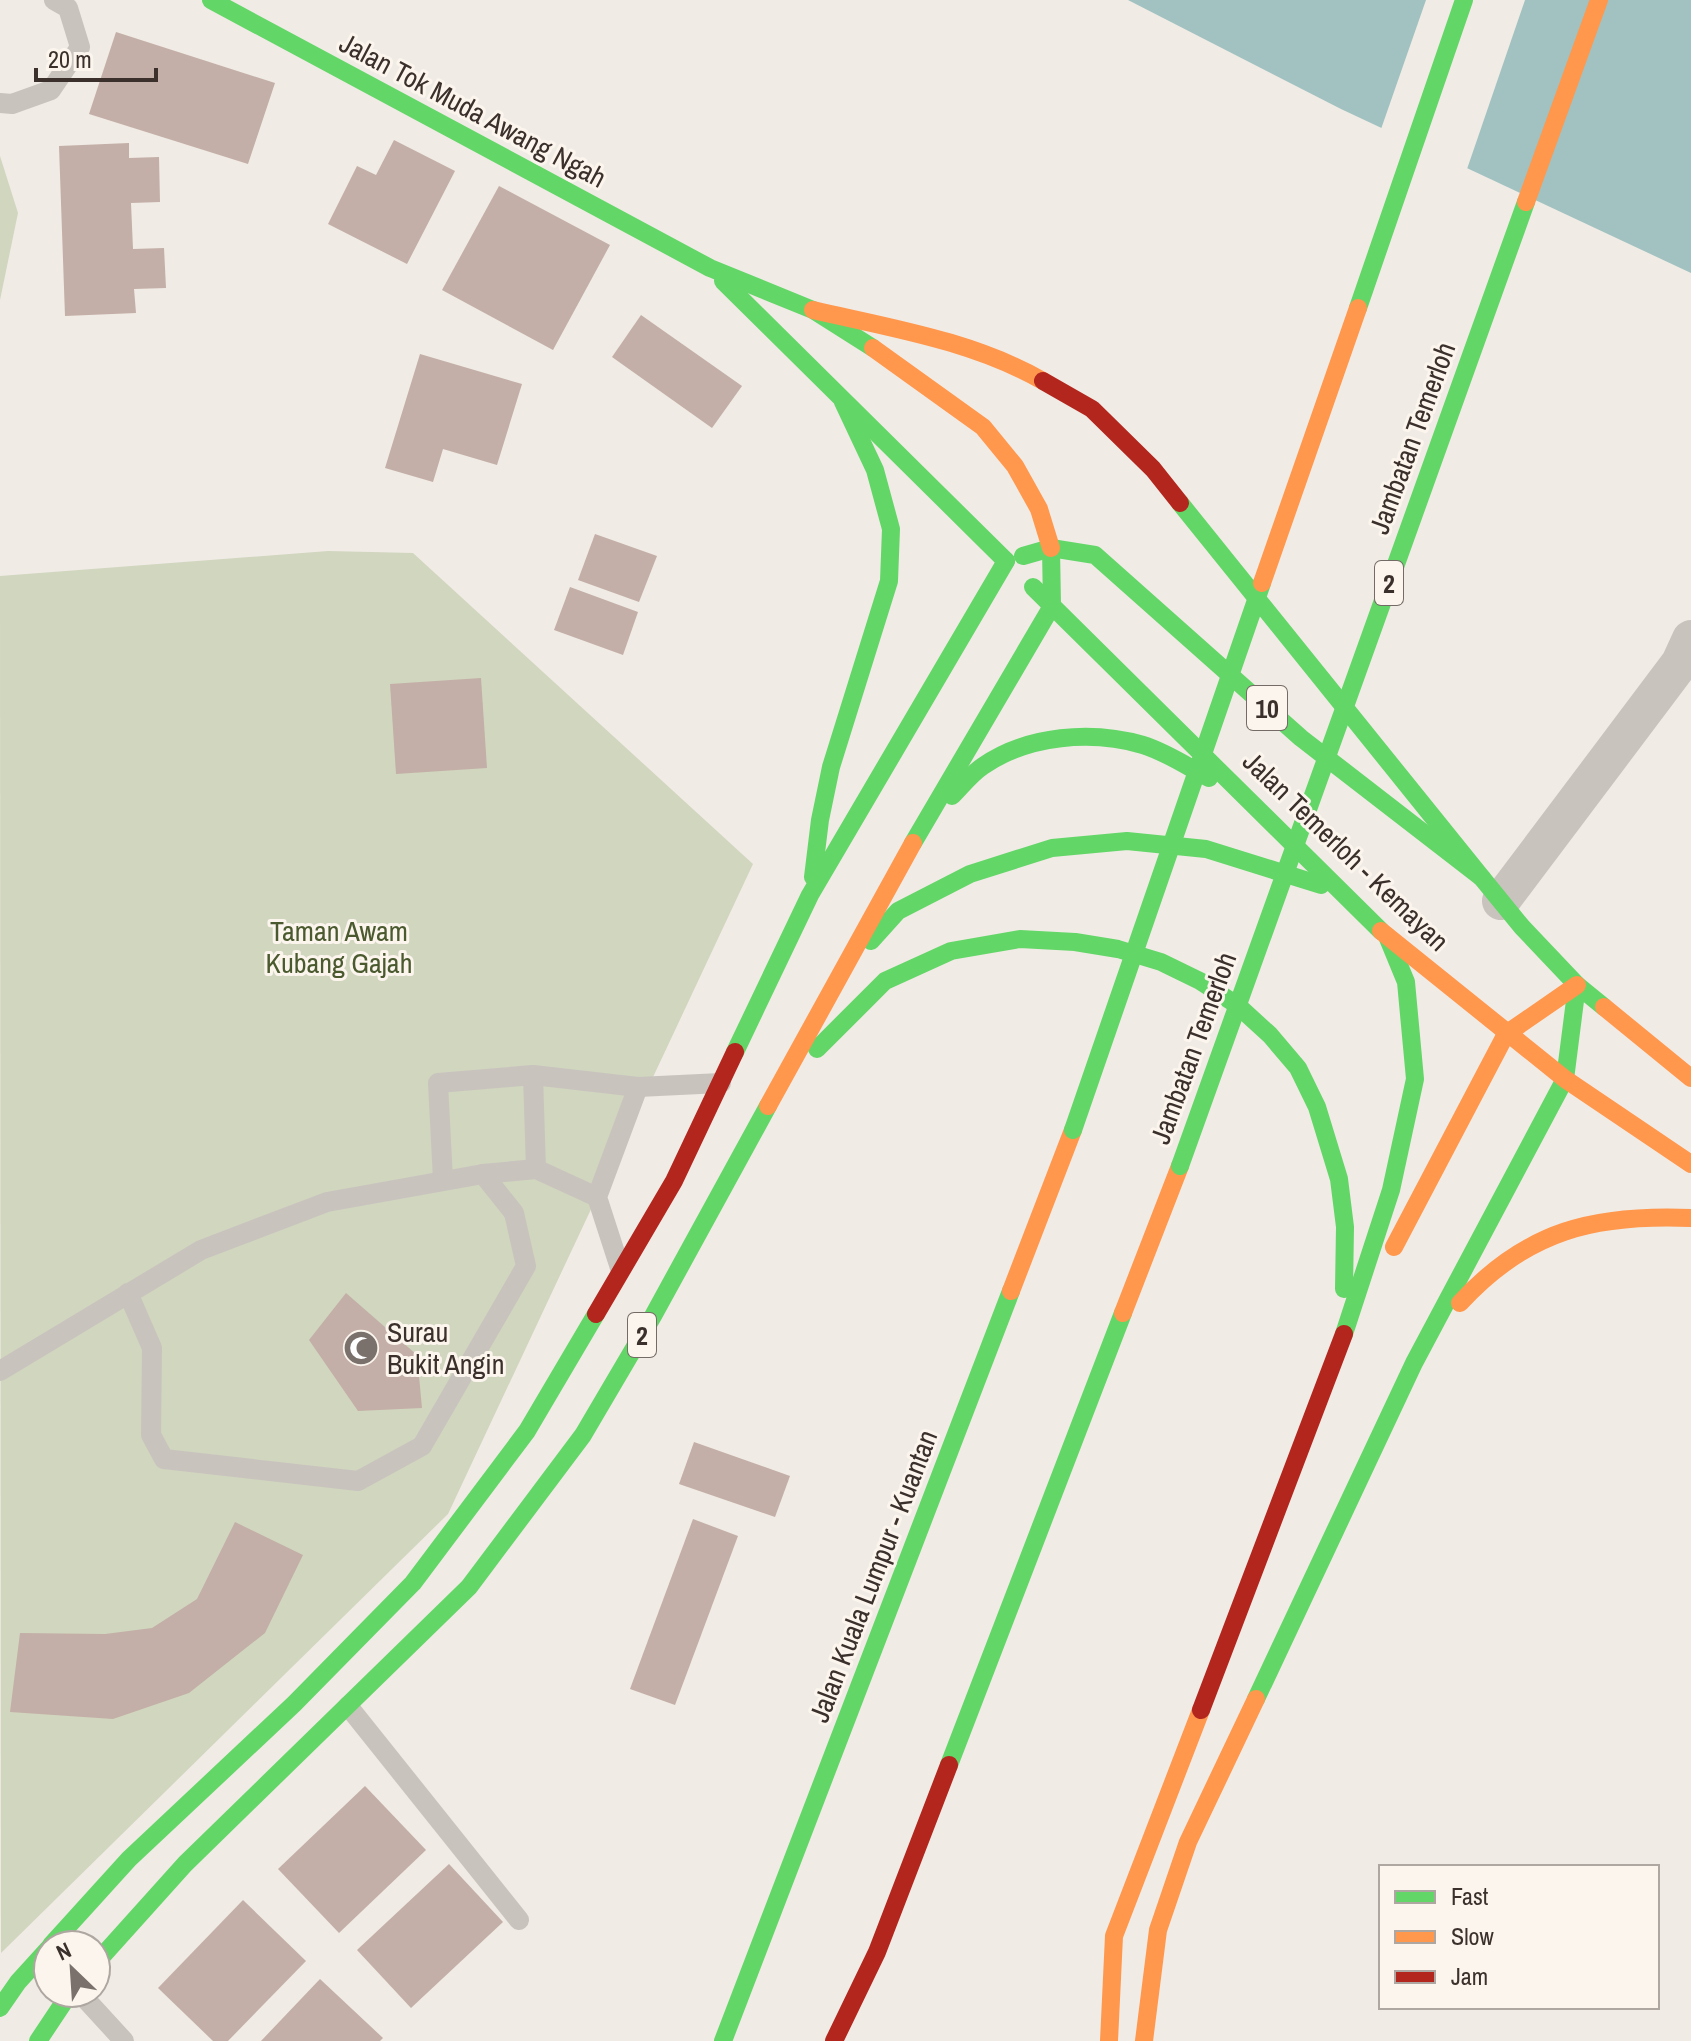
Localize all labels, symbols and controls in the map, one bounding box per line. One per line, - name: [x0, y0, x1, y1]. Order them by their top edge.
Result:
- street label: Jalan Tok Muda Awang Ngah: [333, 24, 613, 196]
- scale bar: [36, 32, 156, 82]
- text: 20 m: [48, 43, 92, 75]
- street label: Jambatan Temerloh: [1360, 337, 1464, 539]
- road number: 2: [1375, 561, 1403, 605]
- road number: 10: [1247, 686, 1287, 730]
- street label: Jalan Temerloh - Kemayan: [1235, 743, 1457, 959]
- park label: Taman Awam Kubang Gajah: [266, 912, 412, 982]
- street label: Jambatan Temerloh: [1141, 947, 1245, 1149]
- place label: Surau Bukit Angin: [387, 1313, 504, 1383]
- road number: 2: [628, 1313, 656, 1357]
- mosque icon: Surau Bukit Angin: [342, 1329, 380, 1367]
- street label: Jalan Kuala Lumpur - Kuantan: [800, 1424, 946, 1728]
- legend: [1379, 1865, 1659, 2009]
- text: Fast: [1451, 1880, 1489, 1912]
- text: Slow: [1451, 1920, 1494, 1952]
- north arrow: [32, 1929, 112, 2009]
- text: N: [51, 1935, 76, 1967]
- text: Jam: [1451, 1960, 1488, 1992]

